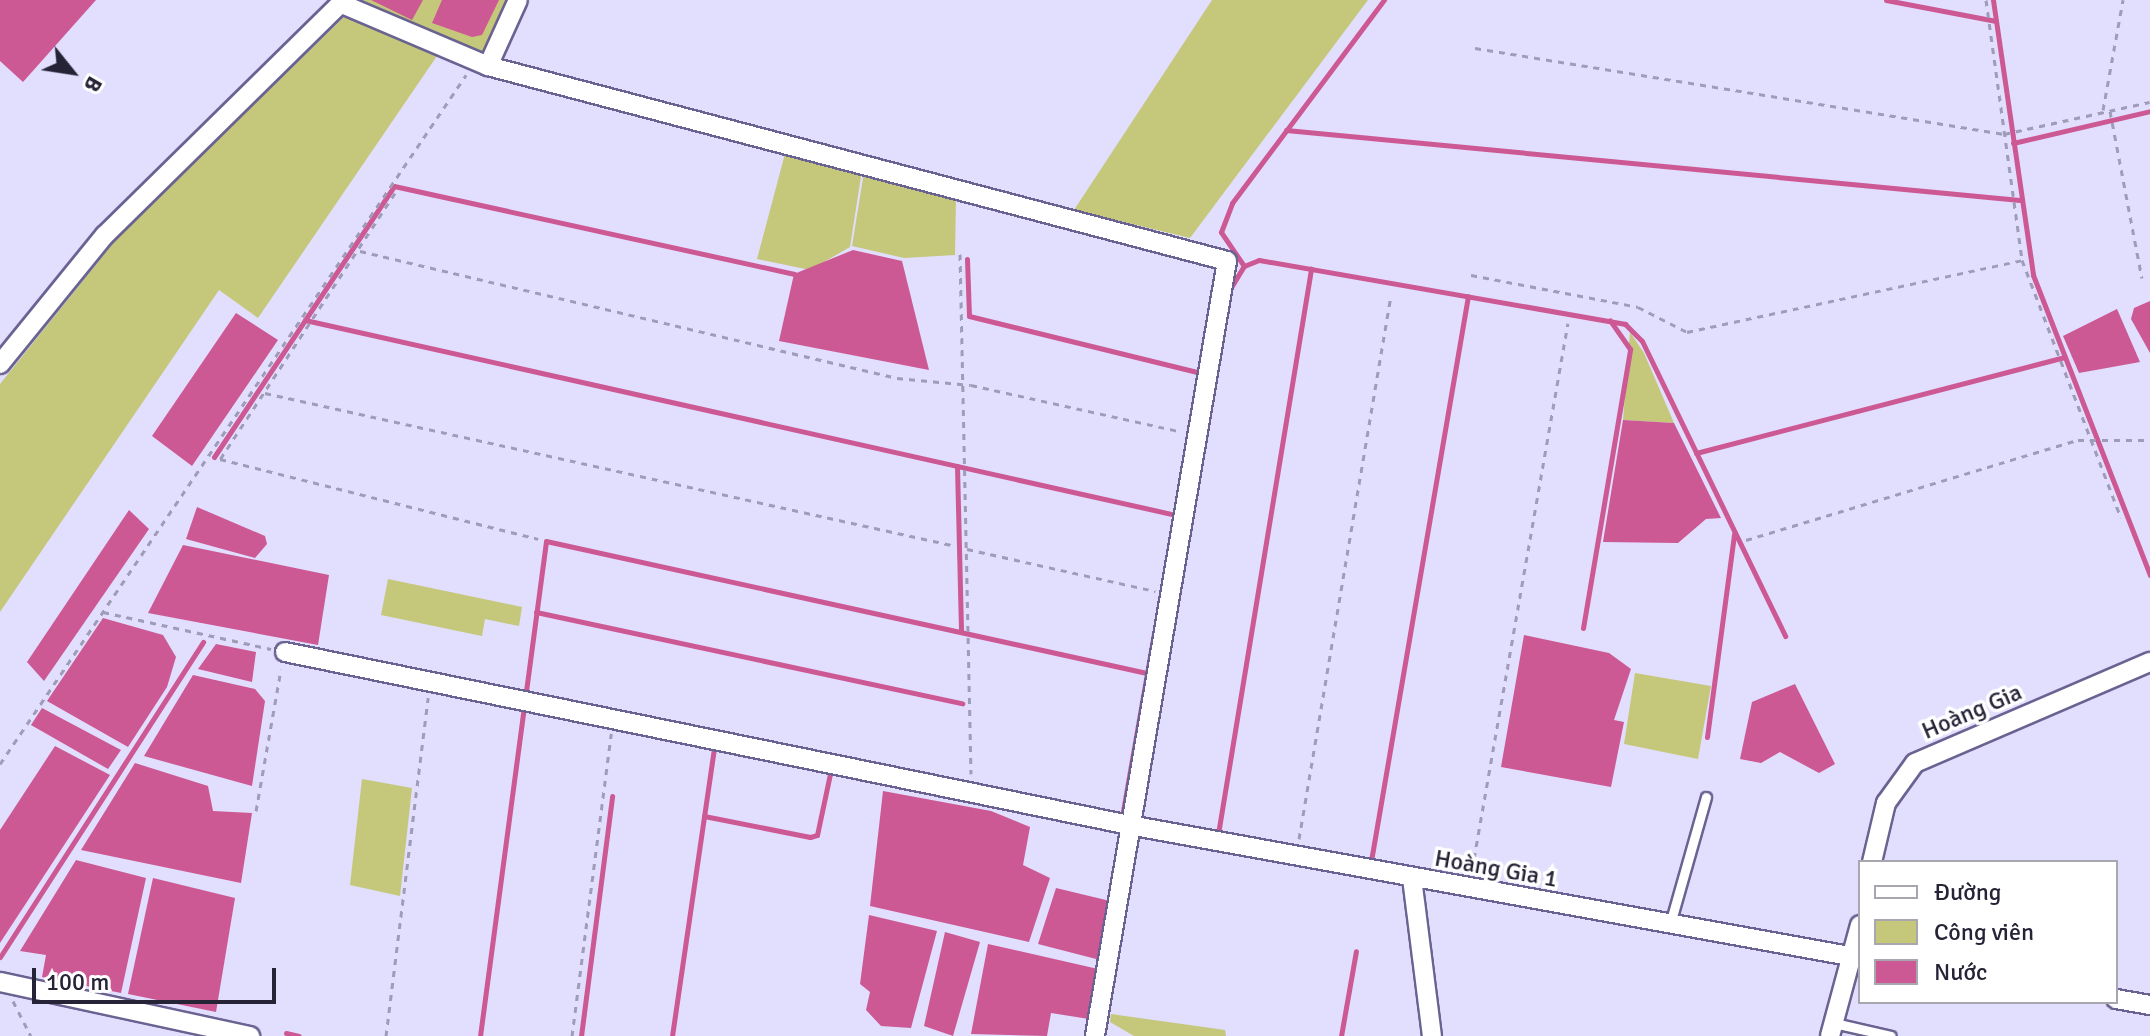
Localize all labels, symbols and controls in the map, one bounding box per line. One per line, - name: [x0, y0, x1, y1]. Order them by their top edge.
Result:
- north arrow: [32, 32, 112, 112]
- text: B: [78, 72, 108, 97]
- street label: Hoàng Gia: [1918, 678, 2026, 746]
- street label: Hoàng Gia 1: [1432, 844, 1560, 894]
- legend: [1858, 860, 2118, 1004]
- text: Đường: [1934, 877, 2001, 907]
- text: Công viên: [1934, 917, 2034, 947]
- scale bar: [36, 952, 280, 1002]
- text: Nước: [1934, 957, 1987, 987]
- text: 100 m: [46, 967, 109, 997]

